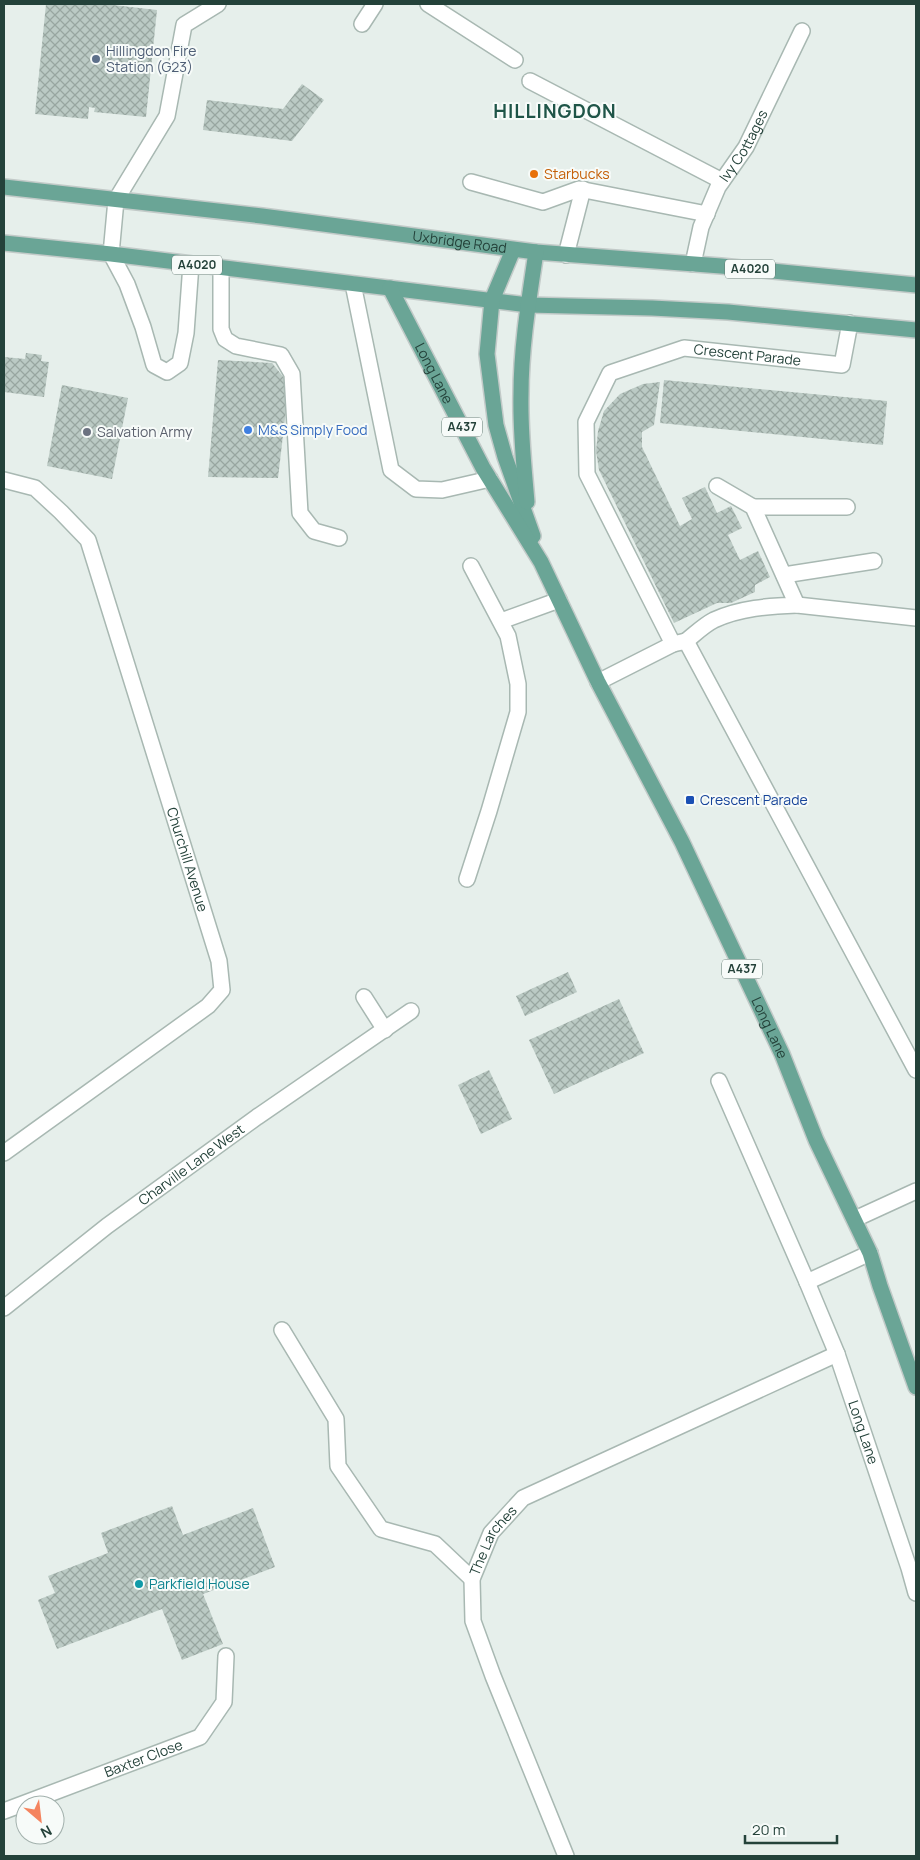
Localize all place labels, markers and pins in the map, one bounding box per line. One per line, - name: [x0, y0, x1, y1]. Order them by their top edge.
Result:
- place label: Hillingdon Fire Station (G23): [106, 41, 196, 76]
- marker: Hillingdon Fire Station (G23): [90, 53, 102, 65]
- place label: Starbucks: [544, 164, 610, 183]
- marker: Starbucks: [528, 168, 540, 180]
- place label: M&S Simply Food: [258, 420, 368, 439]
- place label: Salvation Army: [97, 422, 193, 441]
- marker: M&S Simply Food: [242, 424, 254, 436]
- marker: Salvation Army: [81, 426, 93, 438]
- place label: Crescent Parade: [700, 790, 808, 809]
- marker: Crescent Parade: [684, 794, 696, 806]
- place label: Parkfield House: [149, 1574, 250, 1593]
- marker: Parkfield House: [133, 1578, 145, 1590]

